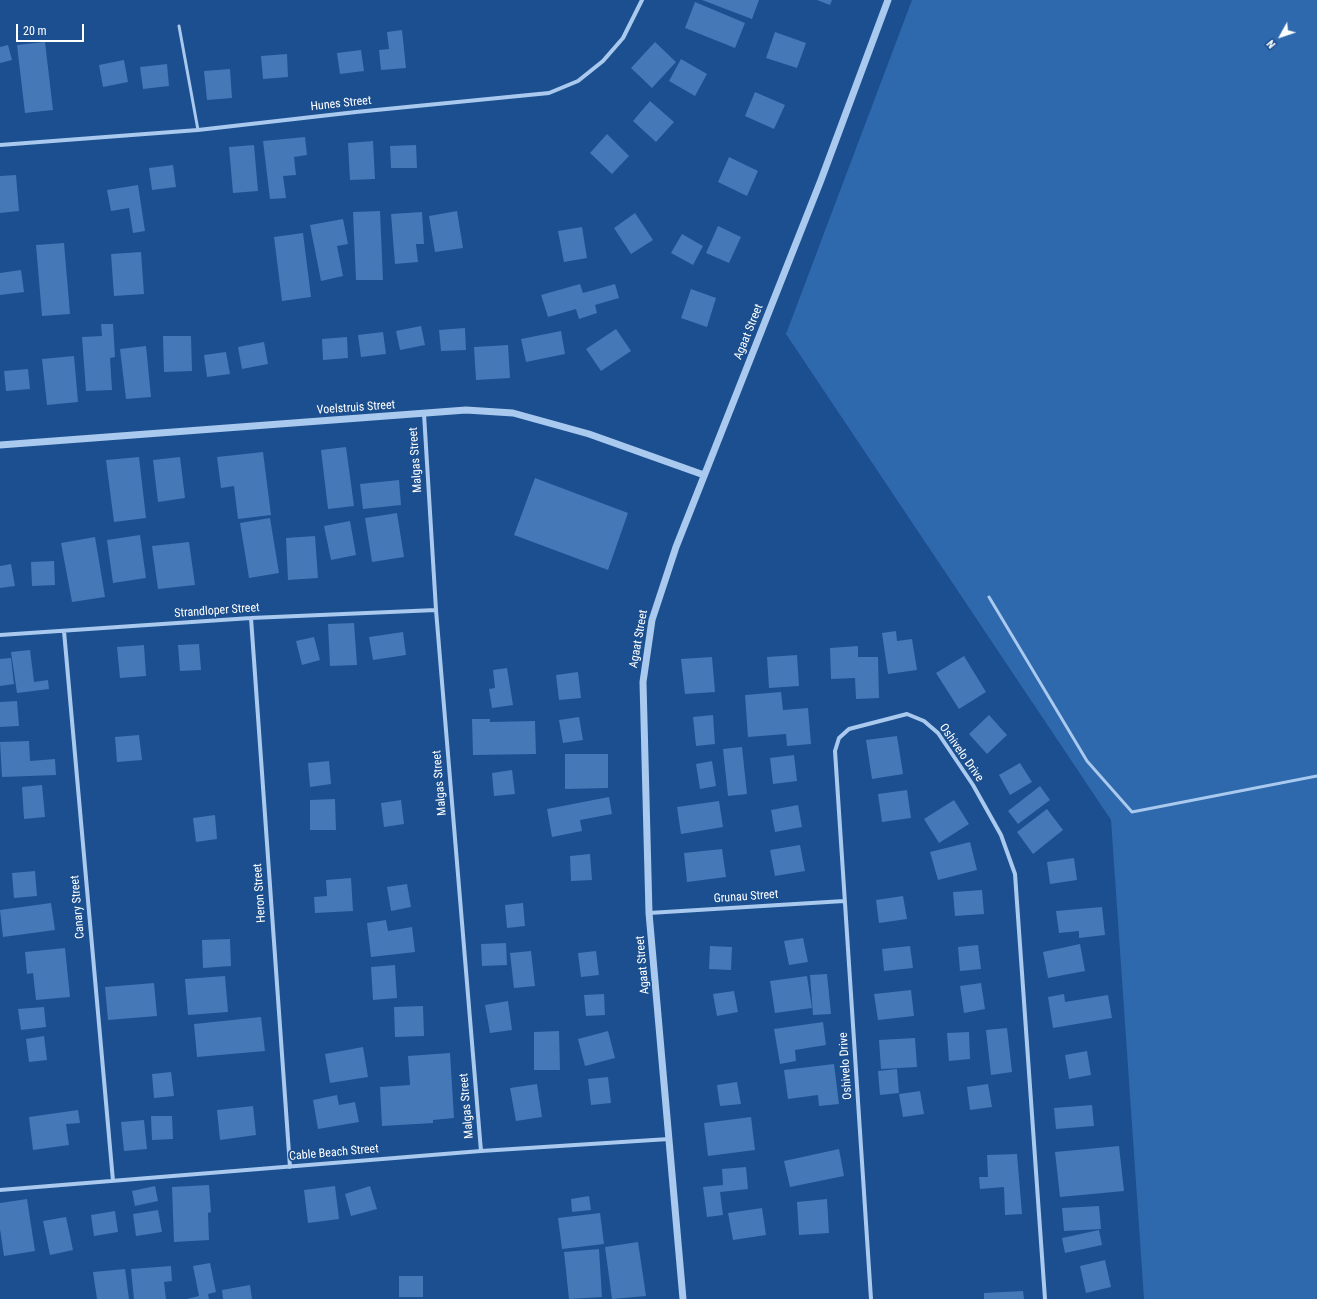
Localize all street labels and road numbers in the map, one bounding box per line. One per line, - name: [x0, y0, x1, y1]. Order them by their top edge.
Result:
- street label: Hunes Street: [310, 94, 372, 114]
- street label: Agaat Street: [731, 302, 767, 362]
- street label: Voelstruis Street: [316, 398, 396, 418]
- street label: Malgas Street: [407, 427, 425, 493]
- street label: Strandloper Street: [174, 601, 260, 621]
- street label: Agaat Street: [627, 609, 651, 669]
- street label: Oshivelo Drive: [936, 721, 986, 785]
- street label: Malgas Street: [430, 750, 450, 816]
- street label: Heron Street: [251, 863, 269, 923]
- street label: Canary Street: [68, 875, 88, 939]
- street label: Grunau Street: [713, 888, 779, 906]
- street label: Agaat Street: [633, 935, 653, 995]
- street label: Oshivelo Drive: [836, 1032, 856, 1100]
- street label: Malgas Street: [457, 1073, 477, 1139]
- street label: Cable Beach Street: [289, 1142, 379, 1164]

